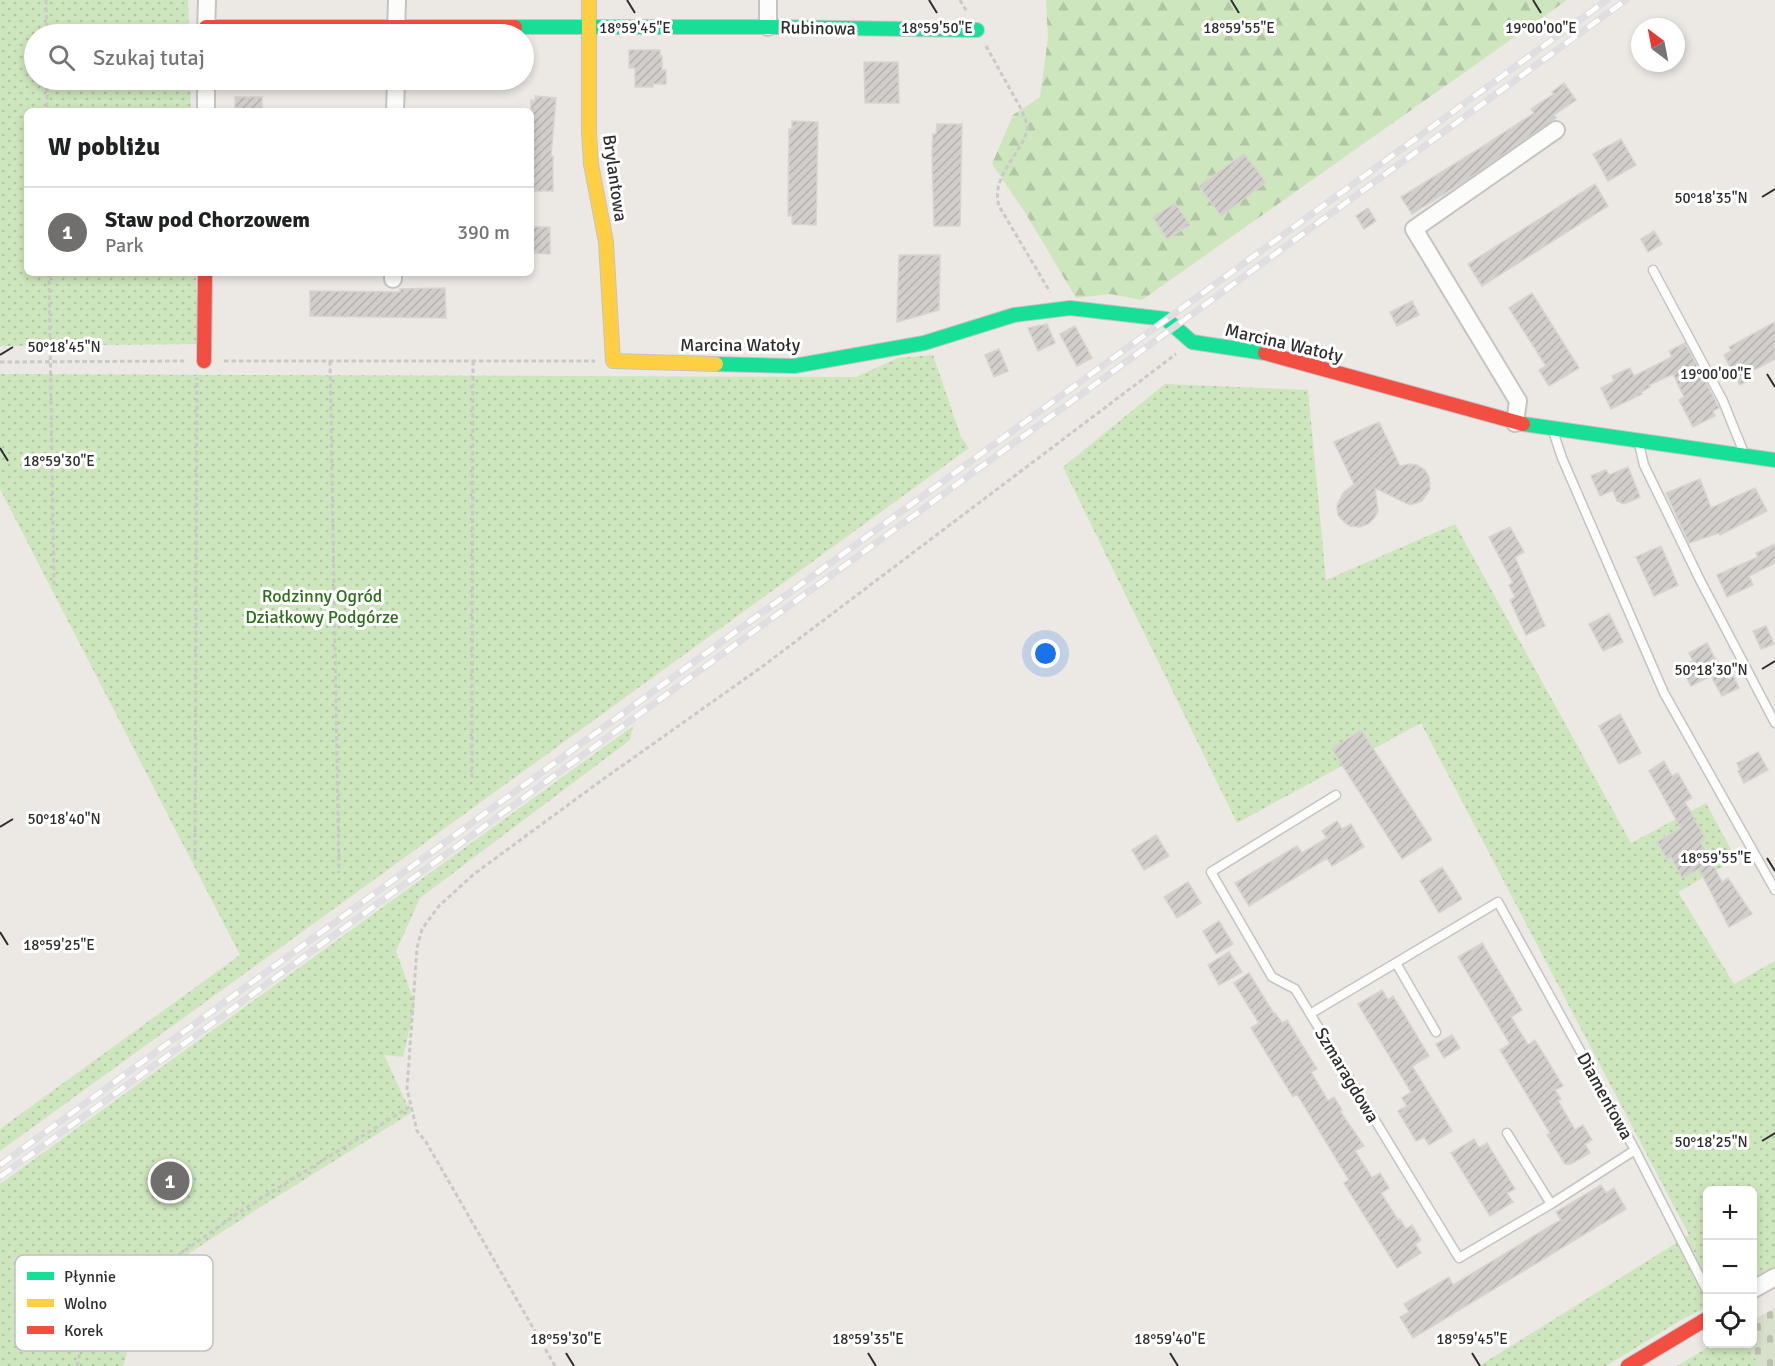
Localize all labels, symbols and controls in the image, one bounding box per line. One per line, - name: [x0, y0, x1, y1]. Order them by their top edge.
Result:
- street label: Rubinowa: [780, 16, 856, 40]
- north arrow: [1631, 18, 1685, 72]
- text: 18°59'45"E: [599, 19, 671, 37]
- text: 18°59'50"E: [901, 19, 973, 37]
- text: 18°59'55"E: [1203, 19, 1275, 37]
- text: 19°00'00"E: [1505, 19, 1577, 37]
- search box: [24, 24, 534, 90]
- icon: search: [45, 41, 78, 74]
- text: Szukaj tutaj: [93, 44, 205, 71]
- text: W pobliżu: [48, 131, 160, 163]
- street label: Brylantowa: [598, 133, 632, 223]
- text: 50°18'35"N: [1674, 189, 1748, 207]
- text: Staw pod Chorzowem: [105, 206, 310, 233]
- text: 1: [62, 220, 73, 245]
- text: 390 m: [457, 220, 510, 245]
- text: Park: [105, 233, 143, 258]
- street label: Marcina Watoły: [1223, 319, 1346, 367]
- street label: Marcina Watoły: [680, 334, 801, 356]
- text: 50°18'45"N: [27, 338, 101, 356]
- text: 19°00'00"E: [1680, 365, 1752, 383]
- text: 18°59'30"E: [23, 452, 95, 470]
- park label: Rodzinny Ogród Działkowy Podgórze: [245, 585, 399, 628]
- your location: [1031, 639, 1060, 668]
- text: 50°18'30"N: [1674, 661, 1748, 679]
- text: 50°18'40"N: [27, 810, 101, 828]
- text: 18°59'55"E: [1680, 849, 1752, 867]
- text: 18°59'25"E: [23, 936, 95, 954]
- street label: Szmaragdowa: [1310, 1023, 1384, 1127]
- street label: Diamentowa: [1572, 1049, 1638, 1143]
- text: 50°18'25"N: [1674, 1133, 1748, 1151]
- pin: 1: [150, 1158, 190, 1204]
- map controls: [1703, 1186, 1757, 1348]
- button: +: [1703, 1186, 1757, 1240]
- button: −: [1703, 1240, 1757, 1294]
- legend: [15, 1255, 213, 1351]
- text: Płynnie: [64, 1267, 116, 1287]
- text: Wolno: [64, 1294, 107, 1314]
- button: locate: [1703, 1294, 1757, 1348]
- text: Korek: [64, 1321, 103, 1341]
- text: 18°59'30"E: [530, 1330, 602, 1348]
- text: 18°59'35"E: [832, 1330, 904, 1348]
- text: 18°59'40"E: [1134, 1330, 1206, 1348]
- text: 18°59'45"E: [1436, 1330, 1508, 1348]

